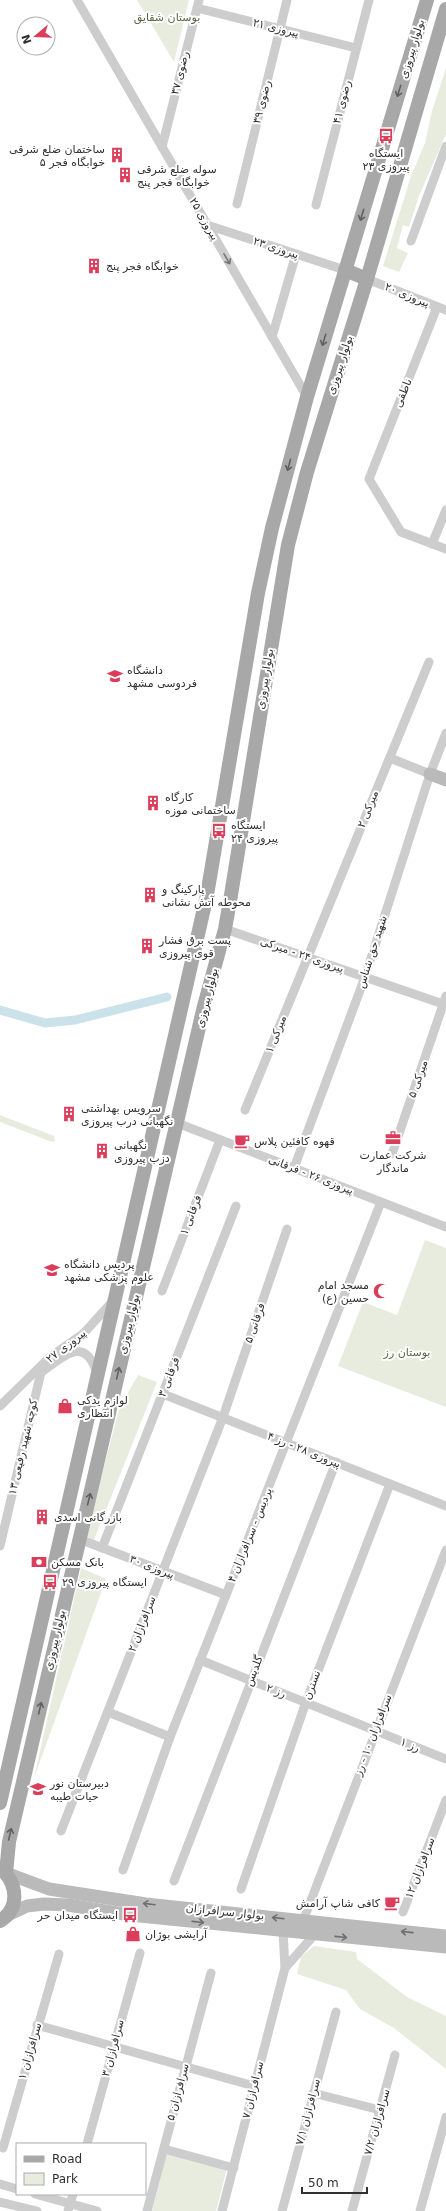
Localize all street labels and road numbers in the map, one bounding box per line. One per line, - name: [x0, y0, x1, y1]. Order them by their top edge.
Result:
- street label: پیروزی ۲۱: [252, 16, 300, 40]
- street label: بولوار پیروزی: [397, 18, 427, 80]
- street label: رضوی ۳۷: [168, 50, 192, 96]
- street label: رضوی ۳۹: [250, 79, 274, 125]
- street label: رضوی ۴۱: [330, 79, 354, 125]
- street label: پیروزی ۲۵: [187, 195, 221, 243]
- street label: پیروزی ۲۳: [252, 235, 300, 261]
- street label: پیروزی ۲۰: [383, 280, 431, 310]
- street label: بولوار پیروزی: [324, 334, 356, 396]
- street label: ناطقی: [391, 377, 415, 409]
- street label: بولوار پیروزی: [254, 648, 276, 710]
- street label: میرکی ۲: [355, 788, 381, 830]
- street label: شهید حق شناس: [354, 914, 391, 990]
- street label: پیروزی ۲۴ - میرکی: [258, 935, 346, 975]
- street label: بولوار پیروزی: [193, 967, 221, 1029]
- street label: میرکی ۱: [263, 1013, 289, 1055]
- street label: میرکی ۵: [405, 1058, 431, 1100]
- street label: پیروزی ۲۶ - فرقانی: [267, 1153, 355, 1197]
- street label: فرقانی ۱: [177, 1193, 205, 1237]
- street label: بولوار پیروزی: [116, 1293, 142, 1355]
- street label: فرقانی ۵: [242, 1301, 268, 1345]
- street label: پیروزی ۲۷: [43, 1326, 89, 1366]
- street label: فرقانی ۳: [155, 1355, 183, 1399]
- street label: کوچه شهید رفیعی ۱۳: [6, 1397, 40, 1496]
- street label: پیروزی ۲۸ - رز ۴: [265, 1429, 343, 1471]
- street label: پردیس - سرافرازان ۴: [225, 1486, 275, 1584]
- street label: پیروزی ۳۰: [128, 1553, 176, 1581]
- street label: سرافرازان ۲: [125, 1594, 159, 1654]
- street label: بولوار پیروزی: [42, 1609, 68, 1671]
- street label: گلدیس: [242, 1653, 266, 1688]
- street label: نسترن: [300, 1669, 324, 1701]
- street label: رز ۲: [264, 1681, 288, 1701]
- street label: سرافرازان ۱۰ - رز: [351, 1692, 394, 1778]
- street label: رز ۱: [398, 1735, 422, 1755]
- street label: سرافرازان ۱۲: [402, 1836, 438, 1900]
- street label: بولوار سرافرازان: [185, 1901, 265, 1923]
- street label: سرافرازان ۳: [99, 2018, 127, 2078]
- street label: سرافرازان ۱: [16, 2021, 44, 2081]
- street label: سرافرازان ۷: [240, 2060, 266, 2120]
- street label: سرافرازان ۵: [164, 2062, 192, 2122]
- street label: سرافرازان ۷/۱: [293, 2077, 323, 2147]
- street label: سرافرازان ۷/۲: [361, 2087, 393, 2157]

